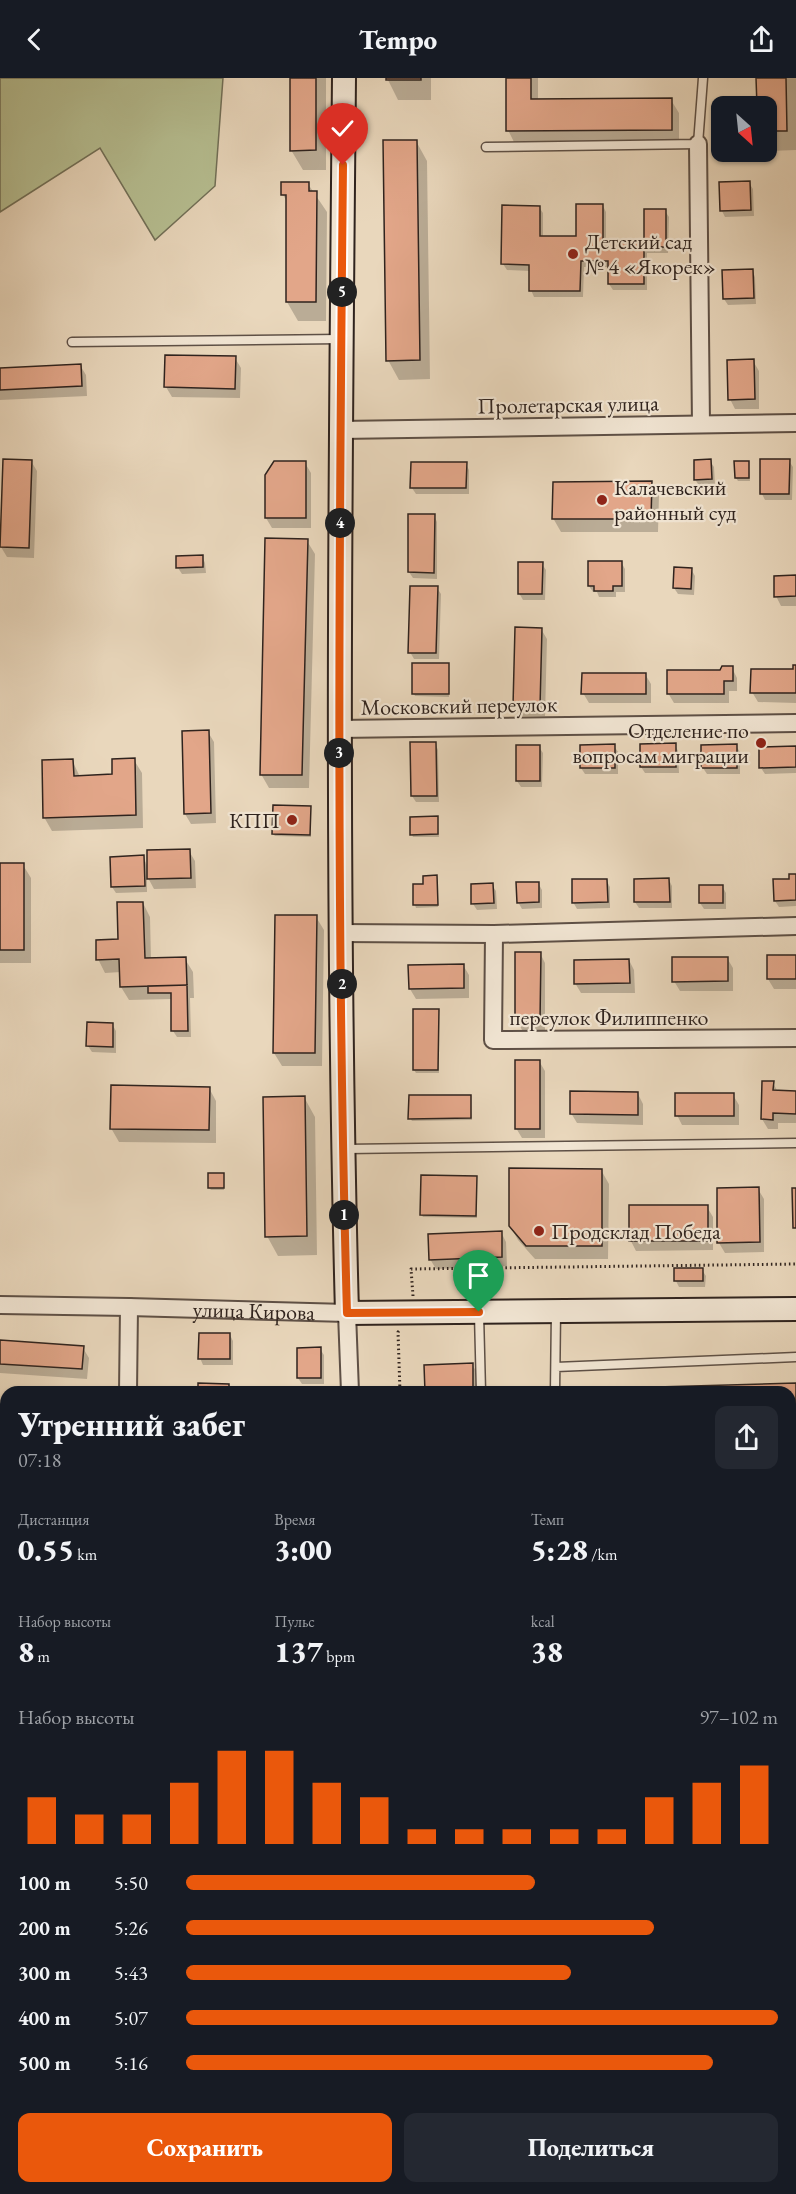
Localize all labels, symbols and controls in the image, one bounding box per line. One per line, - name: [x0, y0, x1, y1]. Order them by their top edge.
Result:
- text: Tempo: [359, 22, 437, 57]
- icon: back: [18, 23, 51, 56]
- icon: share: [745, 23, 778, 56]
- north arrow: [711, 96, 777, 162]
- map controls: [711, 96, 777, 162]
- pin: [317, 103, 368, 165]
- icon: check: [326, 112, 359, 145]
- place label: Детский сад № 4 «Якорек»: [585, 227, 716, 281]
- marker: Детский сад № 4 «Якорек»: [566, 247, 580, 261]
- pin: 5: [327, 277, 357, 307]
- text: 5: [338, 281, 346, 302]
- street label: Пролетарская улица: [477, 388, 659, 421]
- place label: Калачевский районный суд: [614, 473, 736, 527]
- marker: Калачевский районный суд: [595, 493, 609, 507]
- pin: 4: [325, 508, 355, 538]
- text: 4: [336, 512, 344, 533]
- street label: Московский переулок: [360, 689, 558, 722]
- place label: Отделение по вопросам миграции: [572, 716, 749, 770]
- marker: Отделение по вопросам миграции: [754, 736, 768, 750]
- pin: 3: [324, 738, 354, 768]
- text: 3: [335, 742, 343, 763]
- place label: КПП: [229, 806, 280, 835]
- marker: КПП: [285, 813, 299, 827]
- pin: 2: [327, 969, 357, 999]
- text: 2: [338, 973, 346, 994]
- street label: переулок Филиппенко: [510, 1003, 709, 1032]
- pin: 1: [329, 1200, 359, 1230]
- text: 1: [340, 1204, 348, 1225]
- place label: Продсклад Победа: [551, 1217, 721, 1246]
- marker: Продсклад Победа: [532, 1224, 546, 1238]
- pin: [453, 1250, 504, 1312]
- icon: arrive: [462, 1259, 495, 1292]
- street label: улица Кирова: [192, 1295, 316, 1327]
- text: Утренний забег: [18, 1403, 245, 1446]
- button: share: [715, 1406, 778, 1469]
- text: 07:18: [18, 1447, 61, 1473]
- text: Дистанция: [18, 1509, 89, 1530]
- text: Время: [274, 1509, 315, 1530]
- text: Темп: [531, 1509, 564, 1530]
- text: 0.55: [18, 1530, 74, 1569]
- text: 3:00: [274, 1530, 332, 1569]
- text: 5:28: [531, 1530, 588, 1569]
- text: km: [74, 1544, 97, 1565]
- text: /km: [588, 1544, 617, 1565]
- text: Набор высоты: [18, 1611, 111, 1632]
- text: Пульс: [274, 1611, 315, 1632]
- text: kcal: [531, 1611, 555, 1632]
- text: 8: [18, 1632, 34, 1671]
- text: 137: [274, 1632, 323, 1671]
- text: 38: [531, 1632, 563, 1671]
- text: m: [34, 1646, 50, 1667]
- text: bpm: [323, 1646, 355, 1667]
- text: Набор высоты: [18, 1704, 134, 1730]
- text: 97–102 m: [699, 1704, 778, 1730]
- text: 100 m: [18, 1870, 71, 1896]
- text: 5:50: [114, 1870, 148, 1896]
- text: 200 m: [18, 1915, 71, 1941]
- text: 5:26: [114, 1915, 148, 1941]
- text: 300 m: [18, 1960, 71, 1986]
- text: 5:43: [114, 1960, 148, 1986]
- text: 400 m: [18, 2005, 71, 2031]
- text: 5:07: [114, 2005, 148, 2031]
- text: 500 m: [18, 2050, 71, 2076]
- text: 5:16: [114, 2050, 148, 2076]
- button: Сохранить: [18, 2113, 392, 2182]
- button: Поделиться: [404, 2113, 778, 2182]

